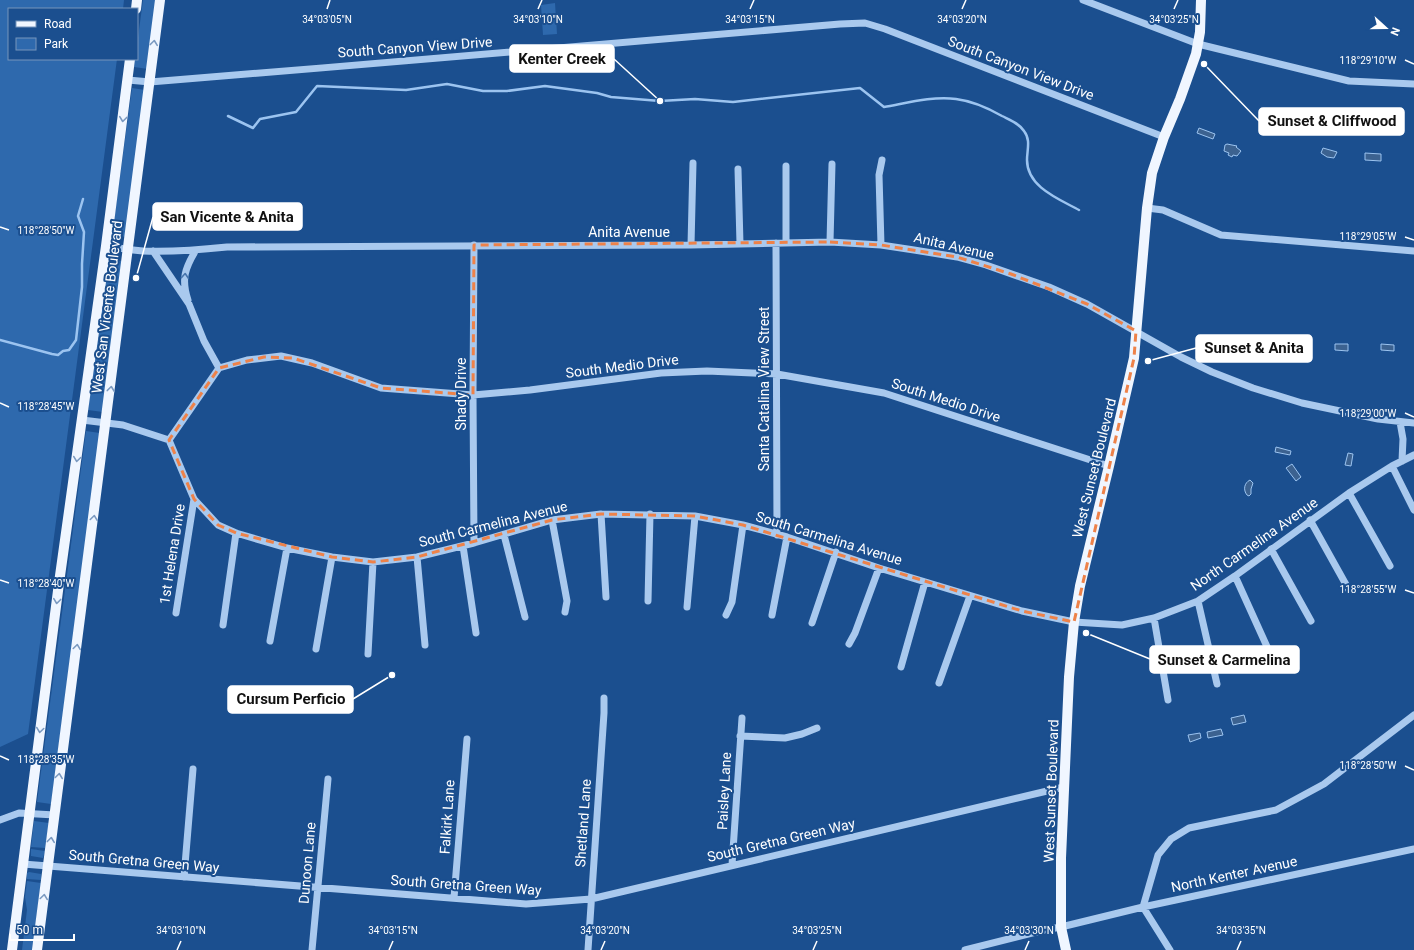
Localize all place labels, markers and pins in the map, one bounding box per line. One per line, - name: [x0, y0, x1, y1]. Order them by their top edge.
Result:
- callout: Kenter Creek: [510, 45, 614, 72]
- callout: Sunset & Cliffwood: [1259, 108, 1404, 135]
- callout: San Vicente & Anita: [153, 203, 302, 230]
- callout: Sunset & Anita: [1196, 335, 1312, 362]
- callout: Sunset & Carmelina: [1150, 646, 1299, 673]
- callout: Cursum Perficio: [228, 686, 353, 713]

